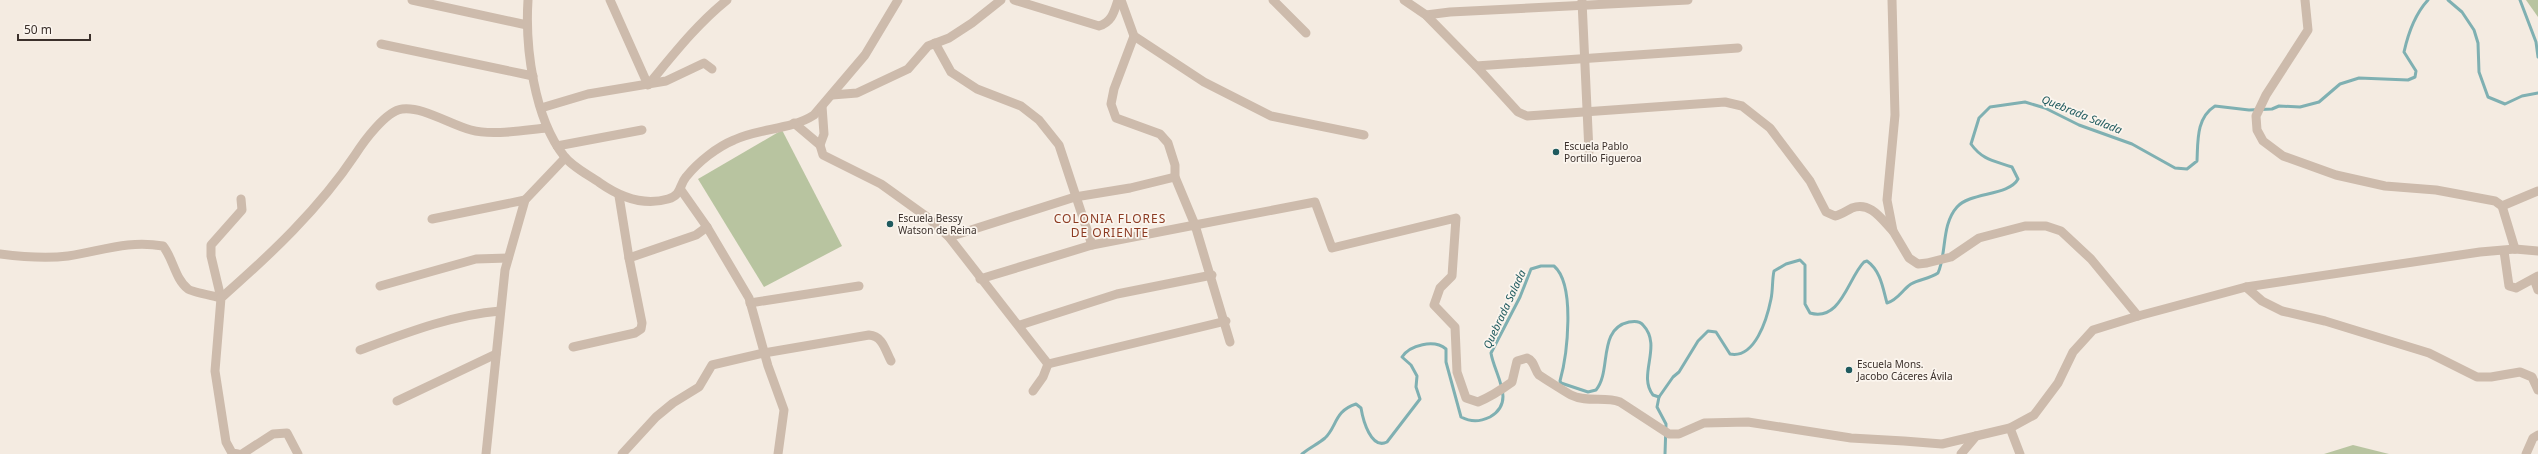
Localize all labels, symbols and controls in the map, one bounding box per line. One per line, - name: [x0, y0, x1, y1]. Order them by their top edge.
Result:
- scale bar: [18, 16, 90, 42]
- text: 50 m: [24, 21, 52, 38]
- water label: Quebrada Salada: [2040, 91, 2125, 137]
- place label: Escuela Pablo Portillo Figueroa: [1564, 139, 1642, 165]
- marker: Escuela Pablo Portillo Figueroa: [1551, 147, 1561, 157]
- district label: COLONIA FLORES DE ORIENTE: [1054, 210, 1166, 241]
- place label: Escuela Bessy Watson de Reina: [898, 211, 977, 237]
- marker: Escuela Bessy Watson de Reina: [885, 219, 895, 229]
- water label: Quebrada Salada: [1479, 266, 1529, 351]
- place label: Escuela Mons. Jacobo Cáceres Ávila: [1856, 357, 1953, 383]
- marker: Escuela Mons. Jacobo Cáceres Ávila: [1844, 365, 1854, 375]

